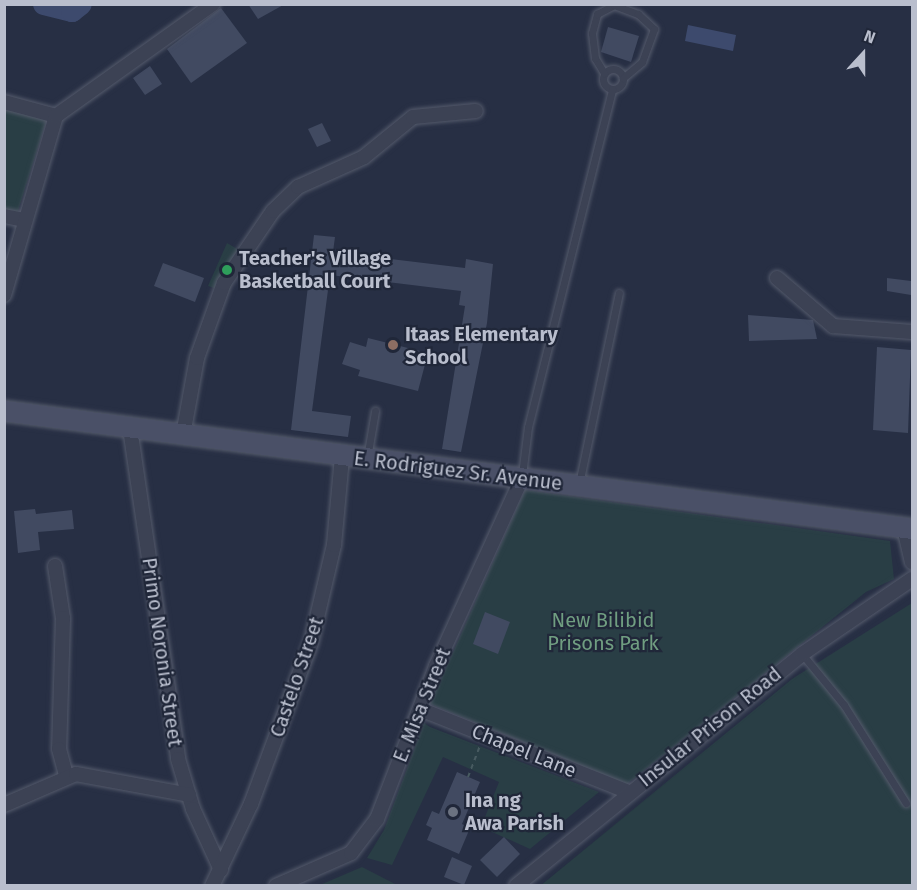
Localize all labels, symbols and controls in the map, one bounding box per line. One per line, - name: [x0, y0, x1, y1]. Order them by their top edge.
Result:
- north arrow: [833, 24, 893, 84]
- text: N: [861, 26, 878, 47]
- place label: Teacher's Village Basketball Court: [239, 246, 391, 293]
- marker: Teacher's Village Basketball Court: [220, 263, 234, 277]
- place label: Itaas Elementary School: [405, 322, 558, 369]
- marker: Itaas Elementary School: [386, 338, 400, 352]
- street label: E. Rodriguez Sr. Avenue: [352, 446, 564, 496]
- street label: Primo Noronia Street: [137, 556, 187, 748]
- park label: New Bilibid Prisons Park: [547, 609, 659, 656]
- street label: Castelo Street: [265, 614, 329, 740]
- street label: E. Misa Street: [388, 644, 456, 766]
- street label: Insular Prison Road: [634, 662, 786, 792]
- street label: Chapel Lane: [468, 719, 580, 783]
- place label: Ina ng Awa Parish: [465, 789, 564, 836]
- marker: Ina ng Awa Parish: [446, 805, 460, 819]

